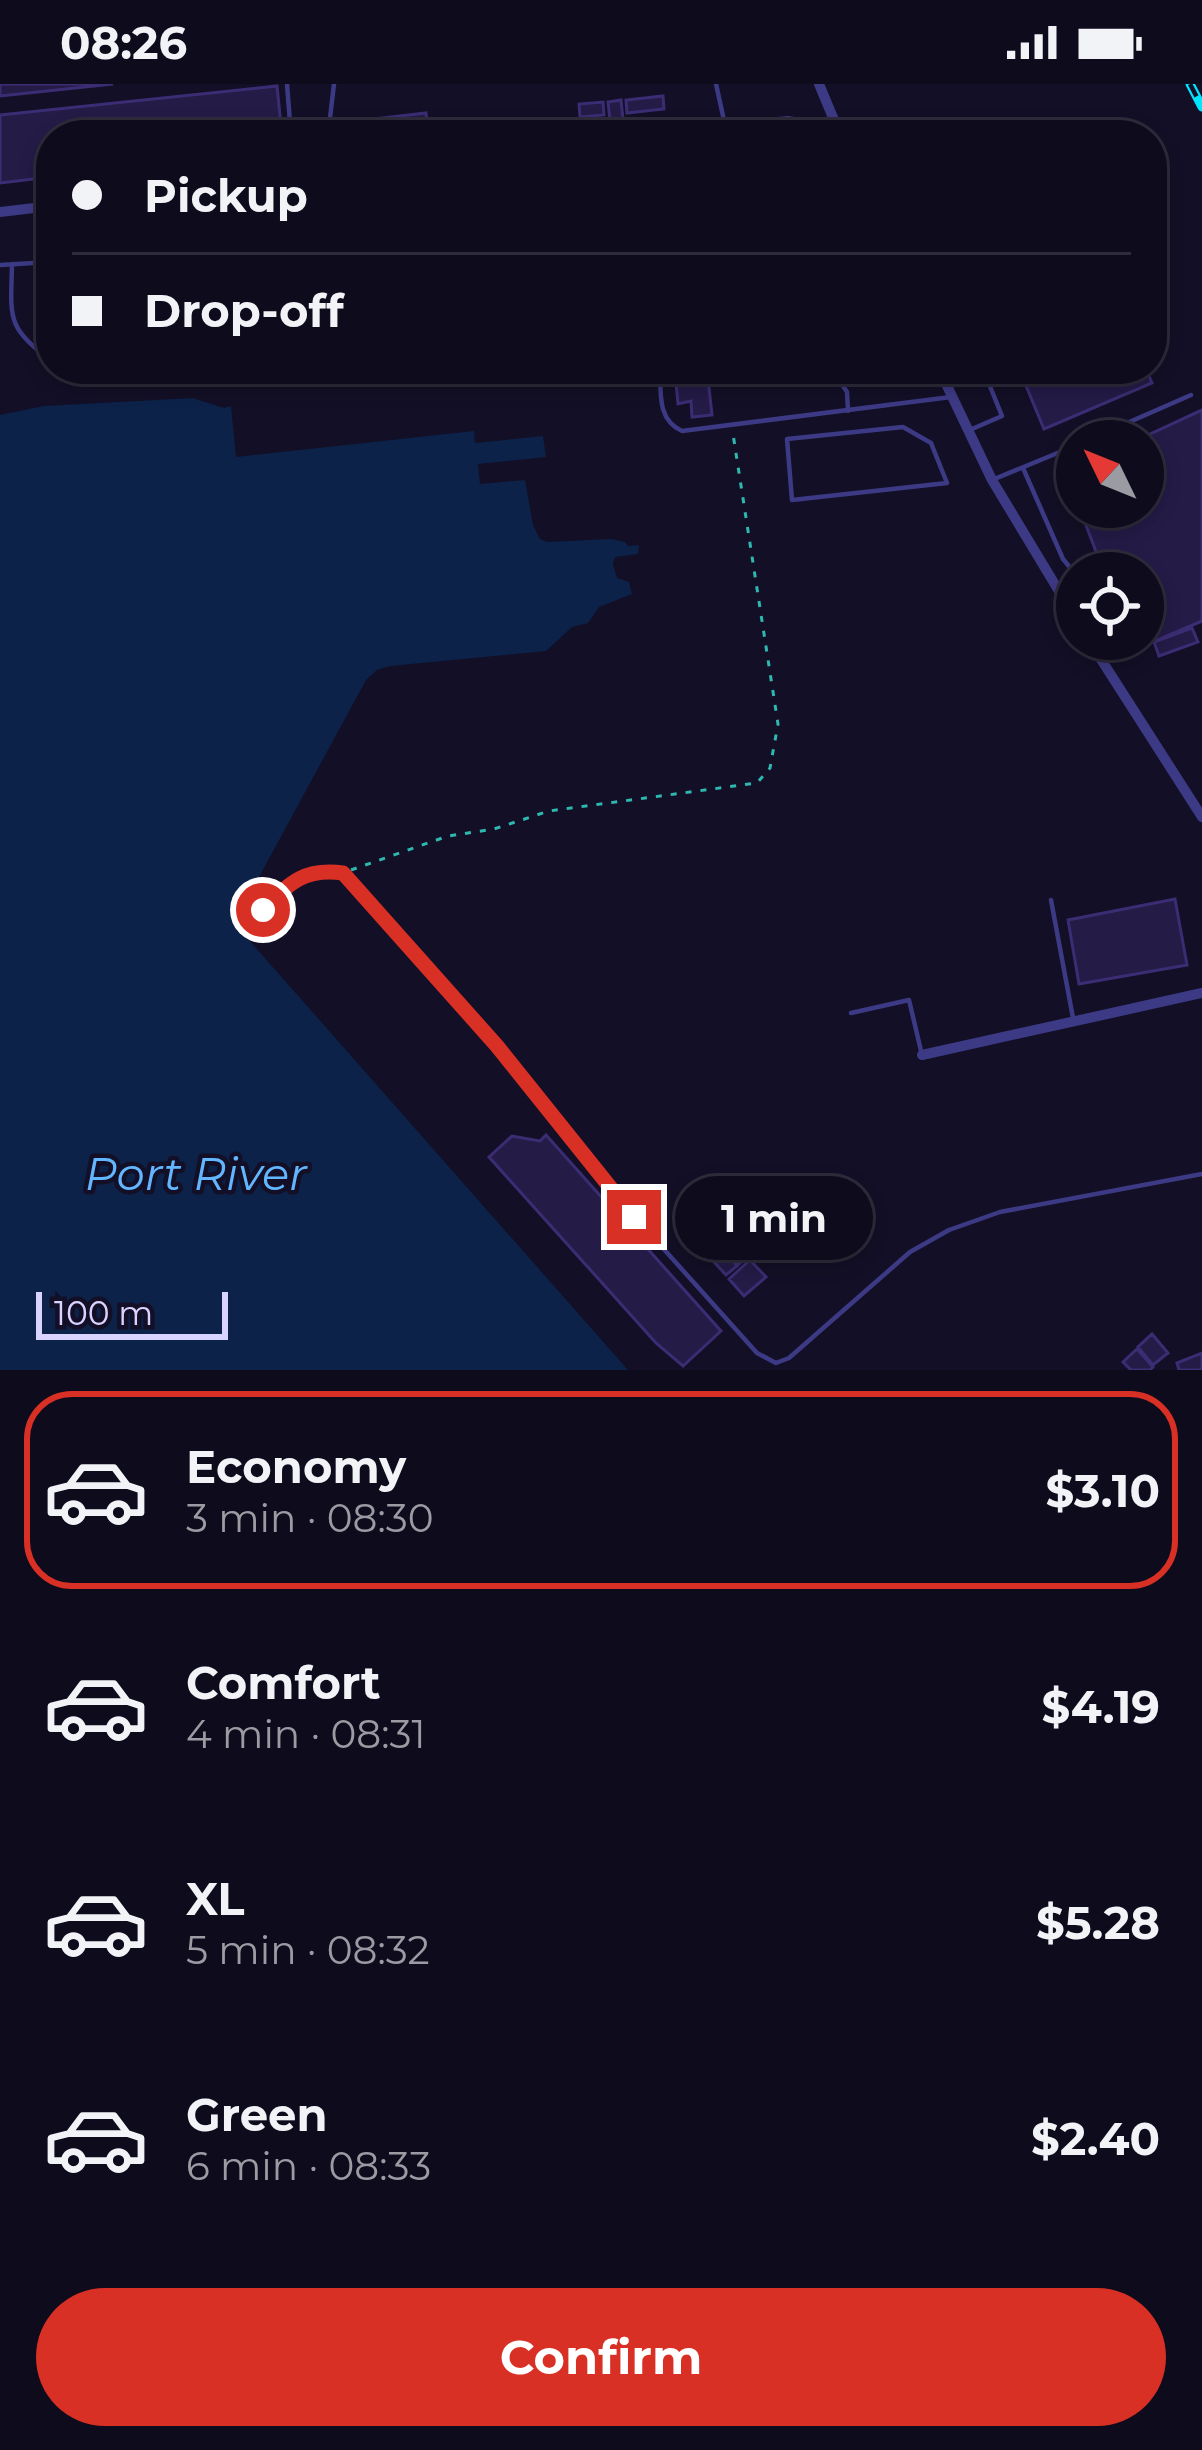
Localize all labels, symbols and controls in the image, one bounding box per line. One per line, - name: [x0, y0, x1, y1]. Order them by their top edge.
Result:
- text: 08:26: [60, 15, 187, 70]
- text: Pickup: [144, 168, 308, 223]
- text: Drop-off: [144, 283, 344, 338]
- north arrow: [1056, 420, 1164, 528]
- map controls: [1056, 420, 1164, 660]
- button: locate: [1056, 552, 1164, 660]
- route start: [236, 883, 290, 937]
- water label: Port River: [85, 1146, 308, 1201]
- callout: 1 min: [676, 1175, 874, 1259]
- route end: [607, 1190, 661, 1244]
- text: 1 min: [721, 1194, 827, 1242]
- scale bar: [36, 1286, 228, 1339]
- text: 100 m: [54, 1293, 153, 1333]
- icon: car: [42, 1436, 150, 1544]
- text: Economy: [186, 1439, 406, 1494]
- text: $3.10: [1046, 1463, 1160, 1518]
- text: 3 min · 08:30: [186, 1494, 434, 1542]
- icon: car: [42, 1652, 150, 1760]
- text: Comfort: [186, 1655, 381, 1710]
- text: $4.19: [1042, 1679, 1160, 1734]
- text: 4 min · 08:31: [186, 1710, 426, 1758]
- icon: car: [42, 1868, 150, 1976]
- text: XL: [186, 1871, 244, 1926]
- text: $5.28: [1036, 1895, 1160, 1950]
- text: 5 min · 08:32: [186, 1926, 430, 1974]
- icon: car: [42, 2084, 150, 2192]
- text: Green: [186, 2087, 328, 2142]
- text: $2.40: [1031, 2111, 1160, 2166]
- text: 6 min · 08:33: [186, 2142, 431, 2190]
- button: Confirm: [36, 2288, 1166, 2426]

